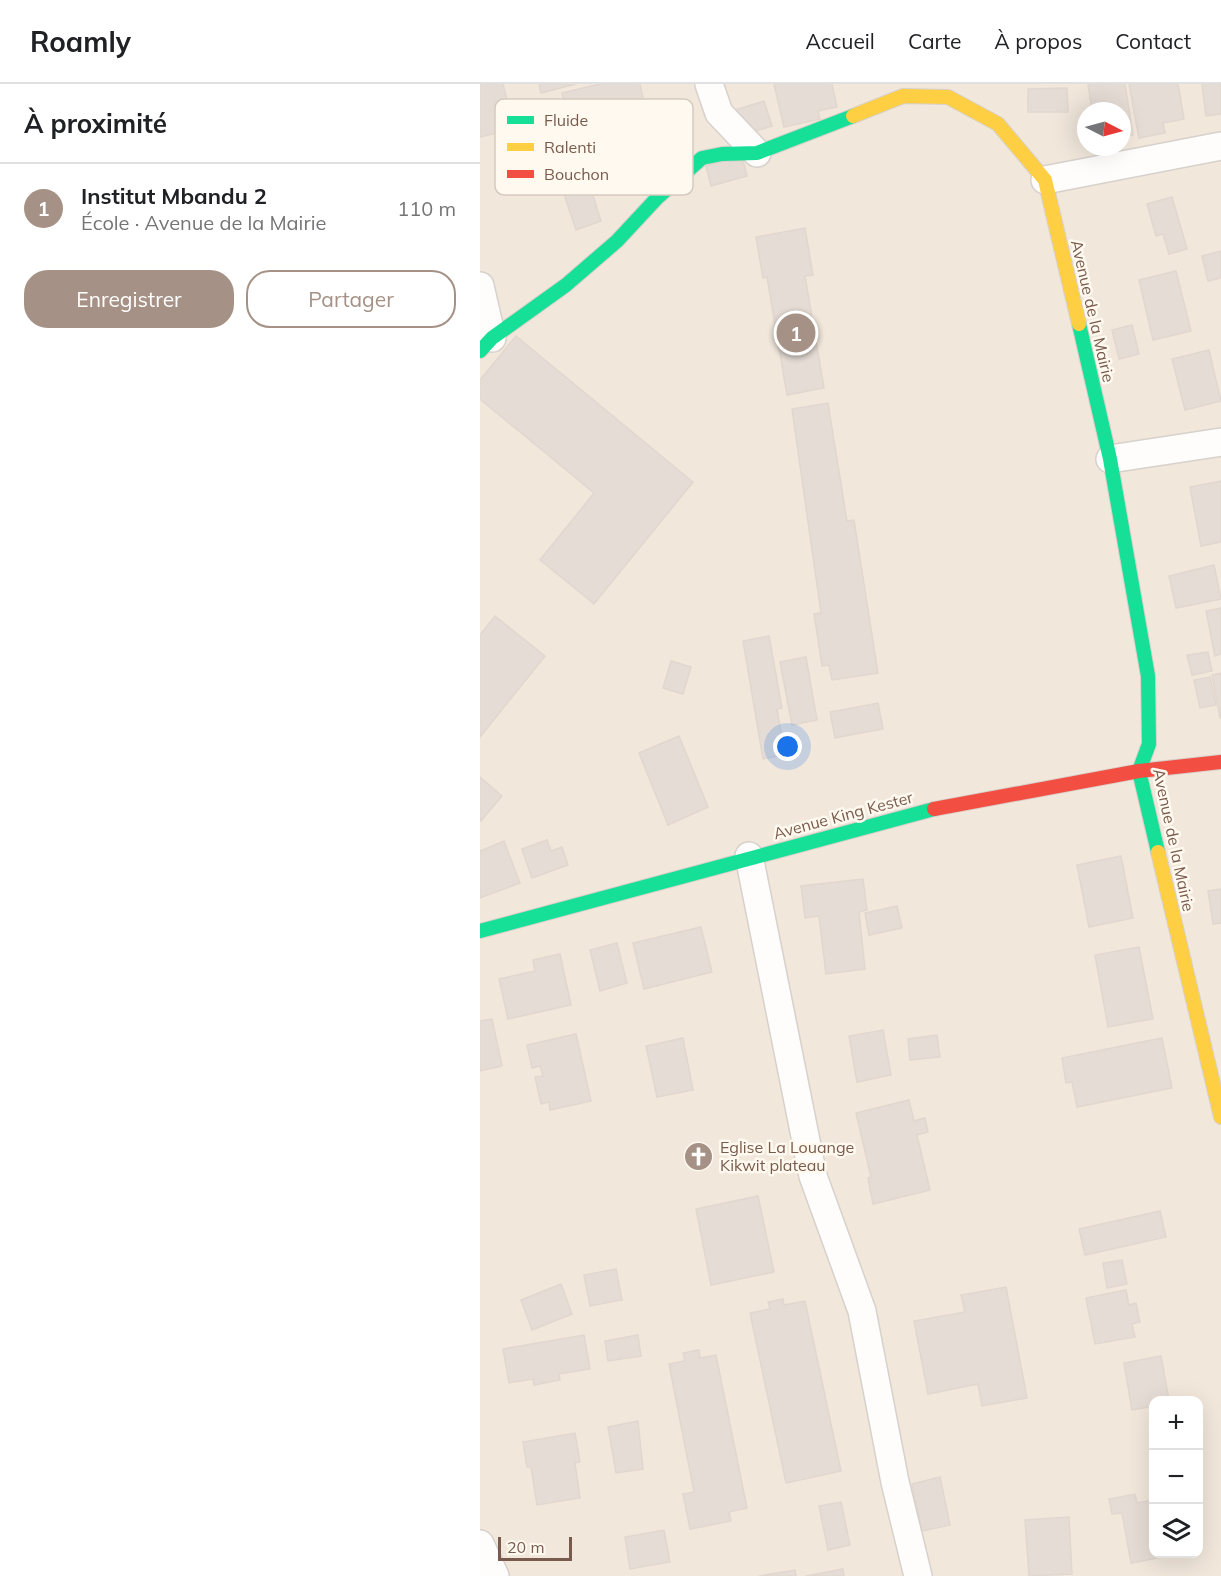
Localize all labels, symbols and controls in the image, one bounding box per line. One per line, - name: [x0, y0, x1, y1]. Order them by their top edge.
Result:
- text: Roamly: [30, 24, 131, 59]
- text: Accueil: [805, 28, 875, 54]
- text: Carte: [908, 28, 961, 54]
- text: À propos: [994, 28, 1082, 54]
- text: Contact: [1115, 28, 1191, 54]
- legend: [495, 99, 693, 195]
- north arrow: [1077, 102, 1131, 156]
- text: À proximité: [24, 107, 167, 140]
- text: Fluide: [544, 110, 588, 130]
- text: Ralenti: [544, 137, 596, 157]
- text: Bouchon: [544, 164, 609, 184]
- text: Institut Mbandu 2: [81, 182, 267, 210]
- text: 1: [38, 196, 50, 221]
- text: 110 m: [397, 196, 456, 221]
- text: École · Avenue de la Mairie: [81, 210, 326, 235]
- street label: Avenue de la Mairie: [1067, 238, 1119, 384]
- button: Enregistrer: [24, 270, 234, 328]
- button: Partager: [246, 270, 456, 328]
- pin: 1: [776, 310, 816, 356]
- your location: [773, 732, 802, 761]
- street label: Avenue de la Mairie: [1149, 767, 1199, 913]
- street label: Avenue King Kester: [771, 787, 915, 843]
- place label: Eglise La Louange Kikwit plateau: [720, 1137, 854, 1175]
- church icon: Eglise La Louange Kikwit plateau: [683, 1140, 715, 1172]
- map controls: [1149, 1396, 1203, 1558]
- button: +: [1149, 1396, 1203, 1450]
- button: −: [1149, 1450, 1203, 1504]
- button: layers: [1149, 1504, 1203, 1558]
- scale bar: [498, 1534, 572, 1562]
- text: 20 m: [507, 1537, 544, 1557]

